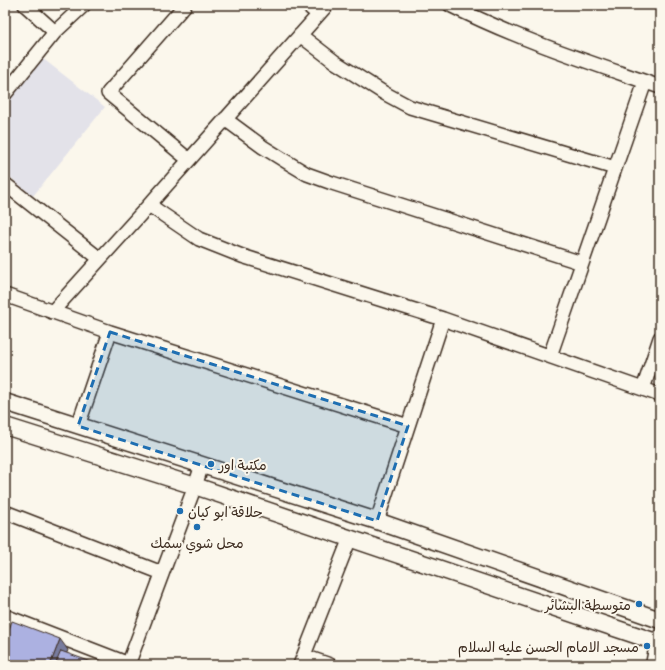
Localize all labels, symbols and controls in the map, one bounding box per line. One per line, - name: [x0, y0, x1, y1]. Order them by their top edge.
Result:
- place label: مكتبة اور: [218, 455, 267, 474]
- marker: مكتبة اور: [206, 459, 216, 469]
- place label: حلاقة ابو كيان: [188, 502, 263, 521]
- marker: حلاقة ابو كيان: [175, 506, 185, 516]
- marker: محل شوي سمك: [192, 522, 202, 532]
- place label: محل شوي سمك: [150, 533, 244, 554]
- place label: متوسطة البشائر: [544, 595, 631, 614]
- marker: متوسطة البشائر: [634, 599, 644, 609]
- place label: مسجد الامام الحسن عليه السلام: [458, 637, 639, 658]
- marker: مسجد الامام الحسن عليه السلام: [642, 641, 652, 651]

